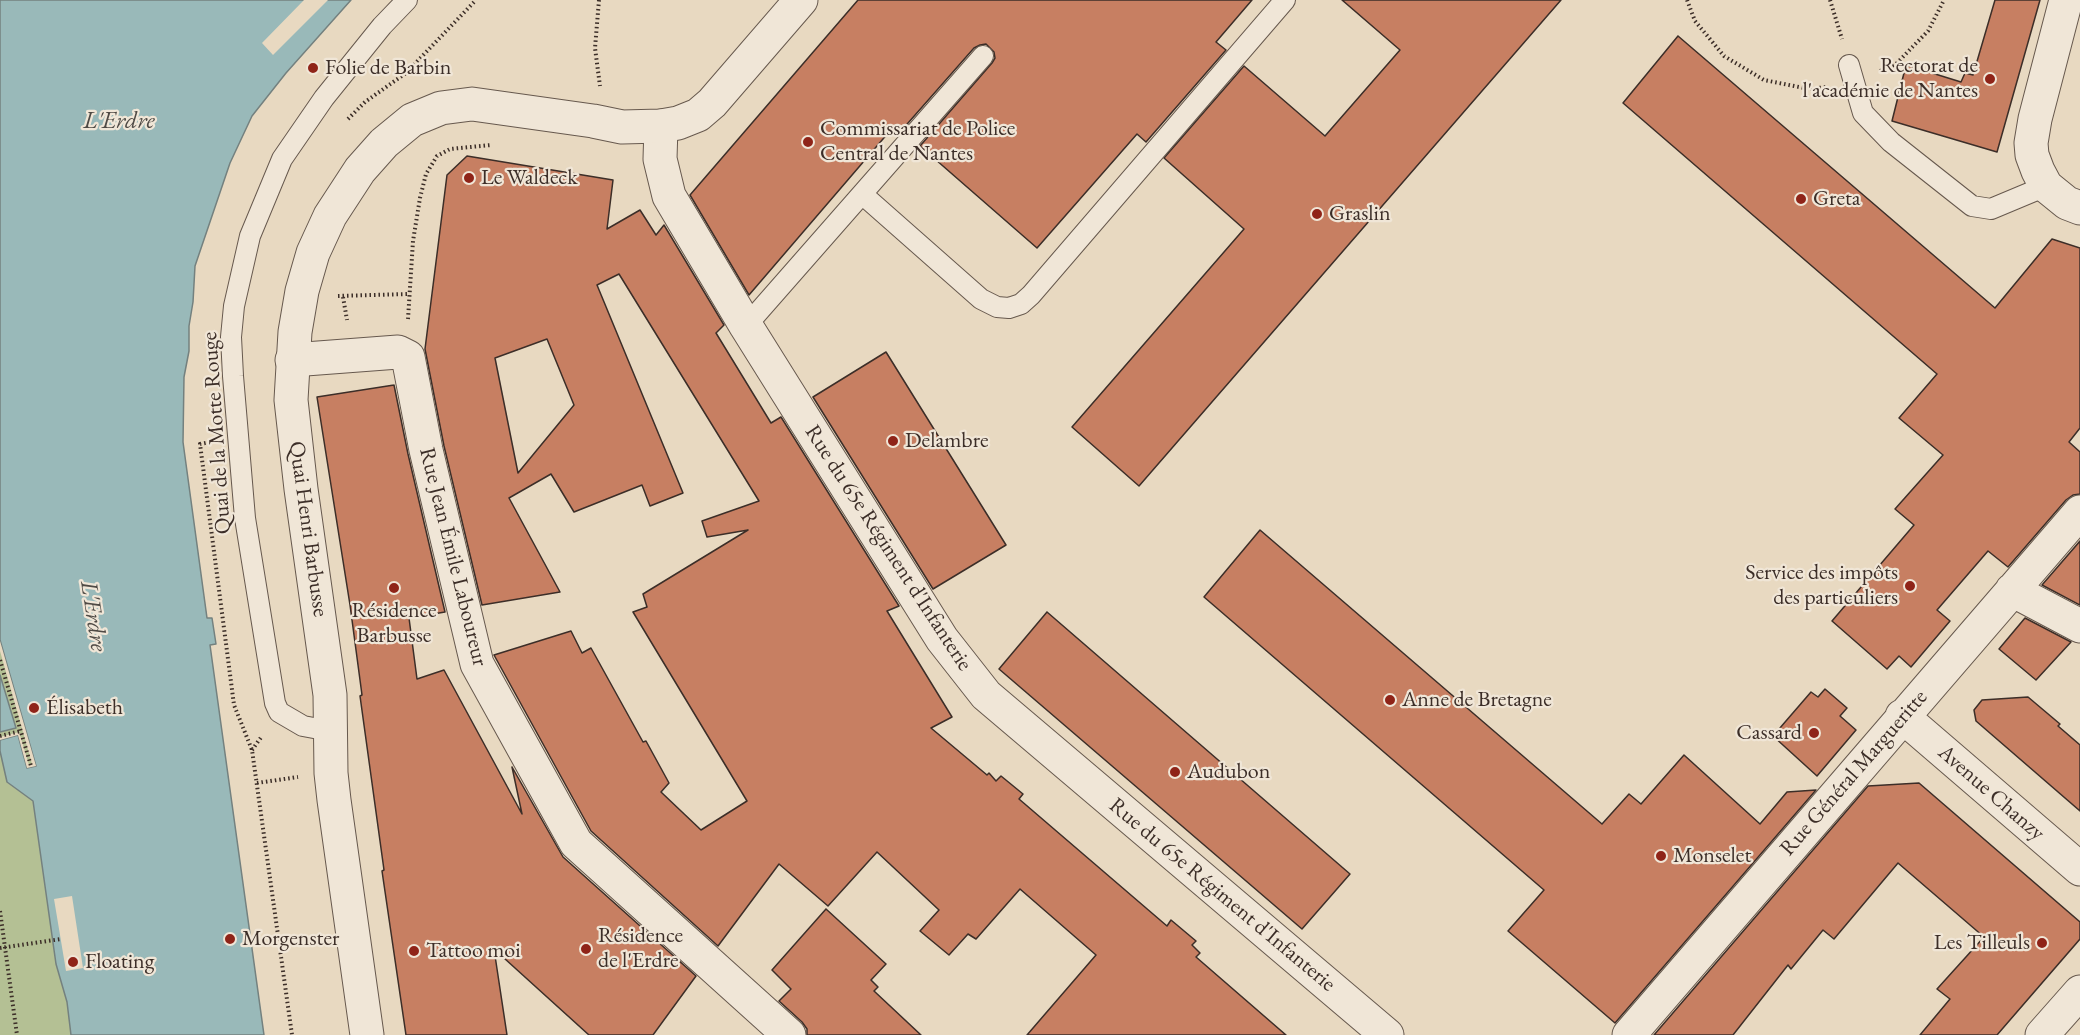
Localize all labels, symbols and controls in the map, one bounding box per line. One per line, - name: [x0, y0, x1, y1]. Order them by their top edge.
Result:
- place label: Rectorat de l'académie de Nantes: [1802, 53, 1978, 104]
- place label: Folie de Barbin: [325, 55, 451, 81]
- marker: Folie de Barbin: [306, 61, 320, 75]
- marker: Rectorat de l'académie de Nantes: [1983, 72, 1997, 86]
- water label: L'Erdre: [83, 107, 155, 135]
- place label: Commissariat de Police Central de Nantes: [820, 116, 1015, 168]
- marker: Commissariat de Police Central de Nantes: [801, 135, 815, 149]
- place label: Le Waldeck: [481, 165, 578, 191]
- marker: Le Waldeck: [462, 171, 476, 185]
- place label: Greta: [1813, 186, 1861, 212]
- marker: Greta: [1794, 192, 1808, 206]
- place label: Graslin: [1329, 201, 1391, 227]
- marker: Graslin: [1310, 207, 1324, 221]
- street label: Quai de la Motte Rouge: [197, 331, 237, 535]
- street label: Rue du 65e Régiment d'Infanterie: [799, 420, 977, 676]
- place label: Delambre: [905, 428, 989, 454]
- marker: Delambre: [886, 434, 900, 448]
- street label: Quai Henri Barbusse: [283, 440, 333, 618]
- street label: Rue Jean Émile Laboureur: [413, 445, 493, 669]
- place label: Service des impôts des particuliers: [1745, 560, 1898, 612]
- water label: L'Erdre: [73, 578, 113, 654]
- marker: Service des impôts des particuliers: [1903, 579, 1917, 593]
- marker: Résidence Barbusse: [387, 581, 401, 595]
- place label: Résidence Barbusse: [351, 598, 437, 650]
- street label: Rue Général Margueritte: [1775, 685, 1933, 861]
- place label: Anne de Bretagne: [1402, 687, 1552, 713]
- marker: Anne de Bretagne: [1383, 693, 1397, 707]
- place label: Élisabeth: [46, 695, 123, 721]
- marker: Élisabeth: [27, 701, 41, 715]
- place label: Cassard: [1736, 720, 1802, 746]
- marker: Cassard: [1807, 726, 1821, 740]
- street label: Avenue Chanzy: [1932, 739, 2050, 847]
- place label: Audubon: [1187, 759, 1270, 785]
- marker: Audubon: [1168, 765, 1182, 779]
- street label: Rue du 65e Régiment d'Infanterie: [1103, 792, 1341, 998]
- place label: Monselet: [1673, 843, 1751, 869]
- marker: Monselet: [1654, 849, 1668, 863]
- place label: Résidence de l'Erdre: [598, 923, 683, 974]
- place label: Morgenster: [242, 926, 339, 952]
- place label: Les Tilleuls: [1934, 930, 2030, 956]
- marker: Morgenster: [223, 932, 237, 946]
- marker: Les Tilleuls: [2035, 936, 2049, 950]
- place label: Tattoo moi: [426, 938, 521, 964]
- marker: Résidence de l'Erdre: [579, 942, 593, 956]
- marker: Tattoo moi: [407, 944, 421, 958]
- place label: Floating: [85, 949, 154, 975]
- marker: Floating: [66, 955, 80, 969]

